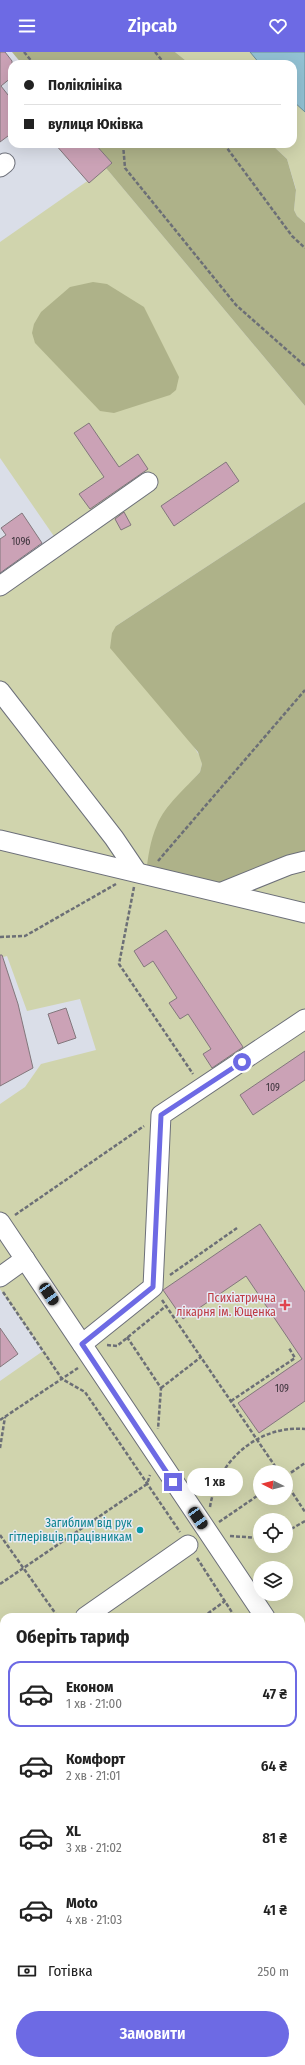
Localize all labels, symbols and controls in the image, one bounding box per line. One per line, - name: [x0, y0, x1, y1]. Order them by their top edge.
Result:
- icon: menu: [16, 15, 38, 37]
- text: Zipcab: [128, 15, 177, 37]
- icon: heart: [267, 15, 289, 37]
- text: Поліклініка: [48, 76, 122, 94]
- text: вулиця Юківка: [48, 115, 143, 133]
- house number: 109б: [11, 536, 31, 548]
- route start: [233, 1053, 251, 1071]
- house number: 109: [266, 1082, 280, 1094]
- car: [37, 1281, 61, 1307]
- place label: Психіатрична лікарня ім. Ющенка: [176, 1291, 276, 1319]
- marker: Психіатрична лікарня ім. Ющенка: [279, 1299, 291, 1311]
- house number: 109: [275, 1383, 289, 1395]
- north arrow: [253, 1465, 293, 1505]
- map controls: [253, 1465, 293, 1601]
- callout: 1 хв: [187, 1468, 243, 1496]
- route end: [164, 1473, 182, 1491]
- text: 1 хв: [205, 1474, 225, 1489]
- car: [186, 1505, 210, 1531]
- button: locate: [253, 1513, 293, 1553]
- place label: Загиблим від рук гітлерівців працівникам: [9, 1516, 132, 1544]
- marker: Загиблим від рук гітлерівців працівникам: [135, 1525, 145, 1535]
- button: layers: [253, 1561, 293, 1601]
- text: Оберіть тариф: [16, 1626, 130, 1648]
- icon: car: [18, 1676, 54, 1712]
- text: Економ: [66, 1678, 113, 1696]
- text: 47 ₴: [262, 1685, 287, 1703]
- text: 1 хв · 21:00: [66, 1696, 122, 1711]
- icon: car: [18, 1748, 54, 1784]
- text: Комфорт: [66, 1750, 125, 1768]
- text: 64 ₴: [261, 1757, 287, 1775]
- text: 2 хв · 21:01: [66, 1768, 121, 1783]
- icon: car: [18, 1820, 54, 1856]
- text: XL: [66, 1822, 81, 1840]
- text: 81 ₴: [262, 1829, 287, 1847]
- text: 3 хв · 21:02: [66, 1840, 122, 1855]
- icon: car: [18, 1892, 54, 1928]
- text: Moto: [66, 1894, 98, 1912]
- text: 41 ₴: [263, 1901, 287, 1919]
- text: 4 хв · 21:03: [66, 1912, 122, 1927]
- icon: cash: [16, 1960, 38, 1982]
- text: Готівка: [48, 1962, 93, 1980]
- text: 250 m: [257, 1964, 289, 1979]
- button: Замовити: [16, 2011, 289, 2057]

